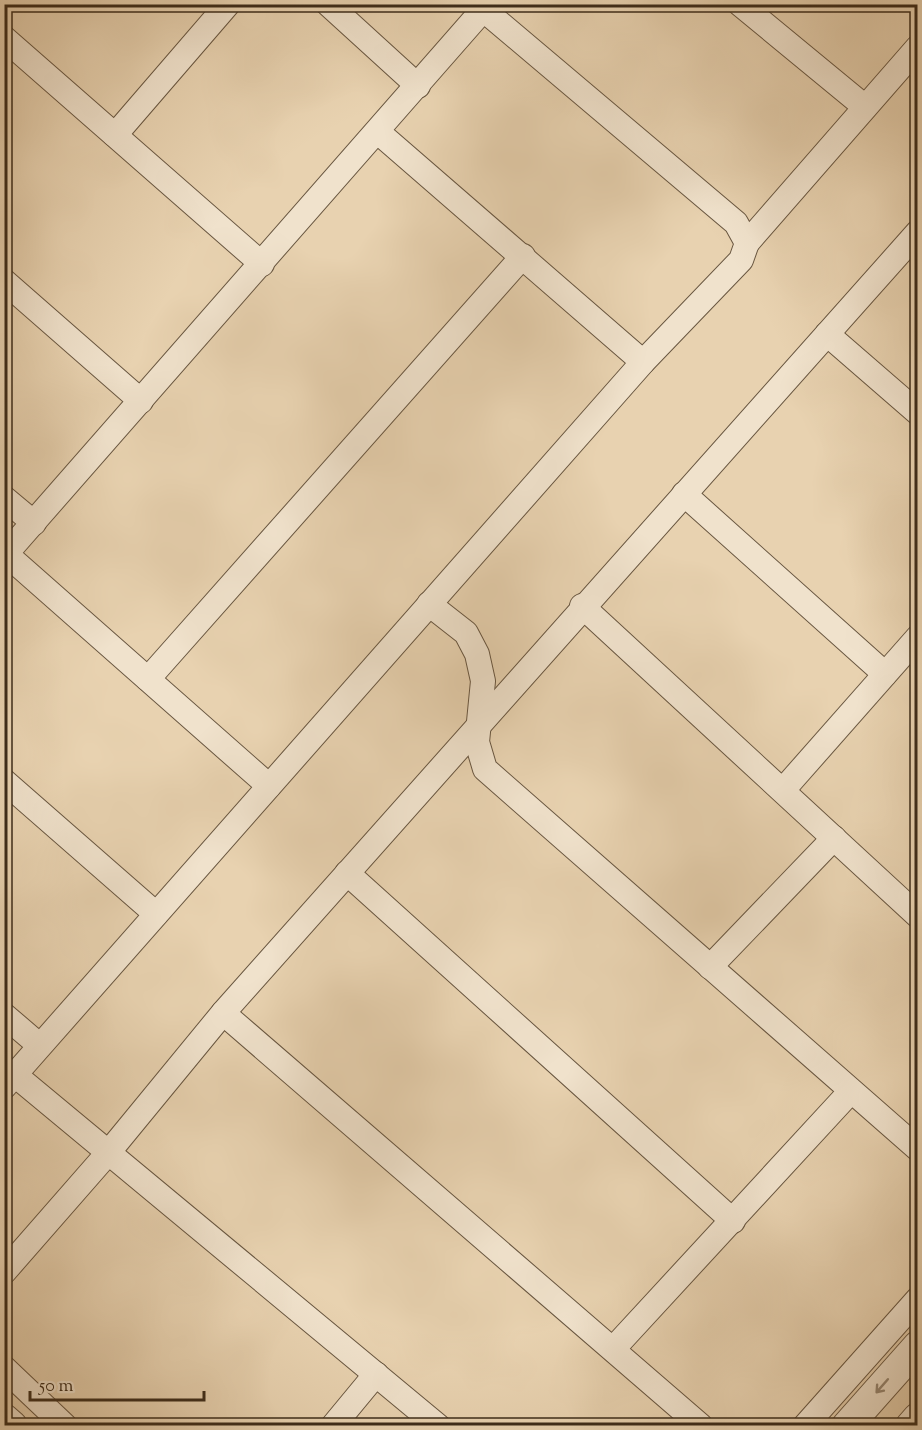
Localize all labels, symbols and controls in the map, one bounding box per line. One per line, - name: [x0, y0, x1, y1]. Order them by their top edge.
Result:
- scale bar: [30, 1364, 204, 1402]
- text: 50 m: [38, 1374, 74, 1400]
- one-way arrow: [875, 1378, 889, 1393]

